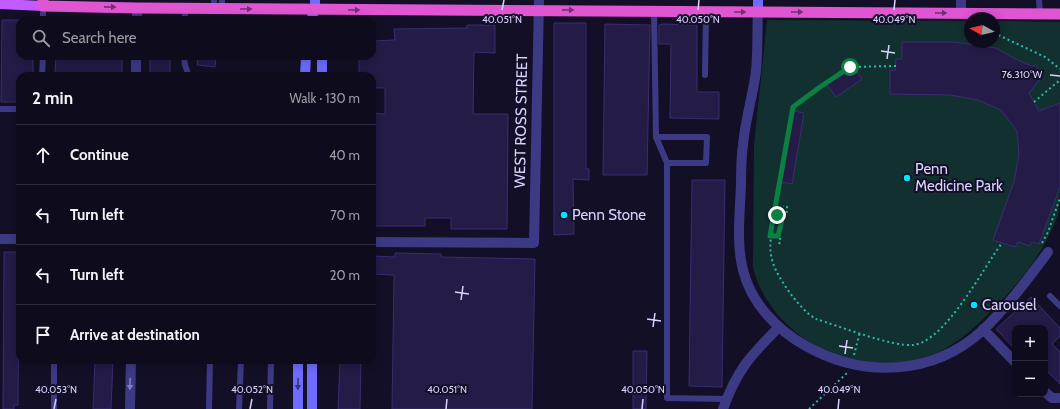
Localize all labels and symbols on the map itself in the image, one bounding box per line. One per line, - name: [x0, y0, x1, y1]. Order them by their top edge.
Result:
- one-way arrow: [104, 4, 117, 10]
- one-way arrow: [240, 6, 253, 12]
- one-way arrow: [348, 7, 361, 13]
- one-way arrow: [562, 7, 575, 13]
- one-way arrow: [734, 9, 747, 15]
- one-way arrow: [791, 9, 804, 15]
- one-way arrow: [935, 10, 948, 16]
- north arrow: [964, 12, 1000, 48]
- text: 40.051°N: [482, 13, 522, 26]
- text: 40.050°N: [676, 13, 720, 26]
- text: 40.049°N: [873, 13, 915, 26]
- street label: WEST ROSS STREET: [511, 54, 531, 188]
- route start: [841, 58, 859, 76]
- text: 76.310°W: [1002, 68, 1043, 81]
- place label: Penn Medicine Park: [915, 160, 1003, 195]
- marker: Penn Medicine Park: [902, 173, 912, 183]
- place label: Penn Stone: [572, 206, 646, 224]
- route end: [768, 206, 786, 224]
- marker: Penn Stone: [559, 210, 569, 220]
- place label: Carousel: [982, 296, 1037, 314]
- marker: Carousel: [969, 300, 979, 310]
- one-way arrow: [127, 378, 133, 391]
- one-way arrow: [295, 378, 301, 391]
- text: 40.053°N: [35, 383, 77, 396]
- text: 40.052°N: [231, 383, 273, 396]
- text: 40.051°N: [427, 383, 467, 396]
- text: 40.050°N: [621, 383, 665, 396]
- text: 40.049°N: [818, 383, 860, 396]

